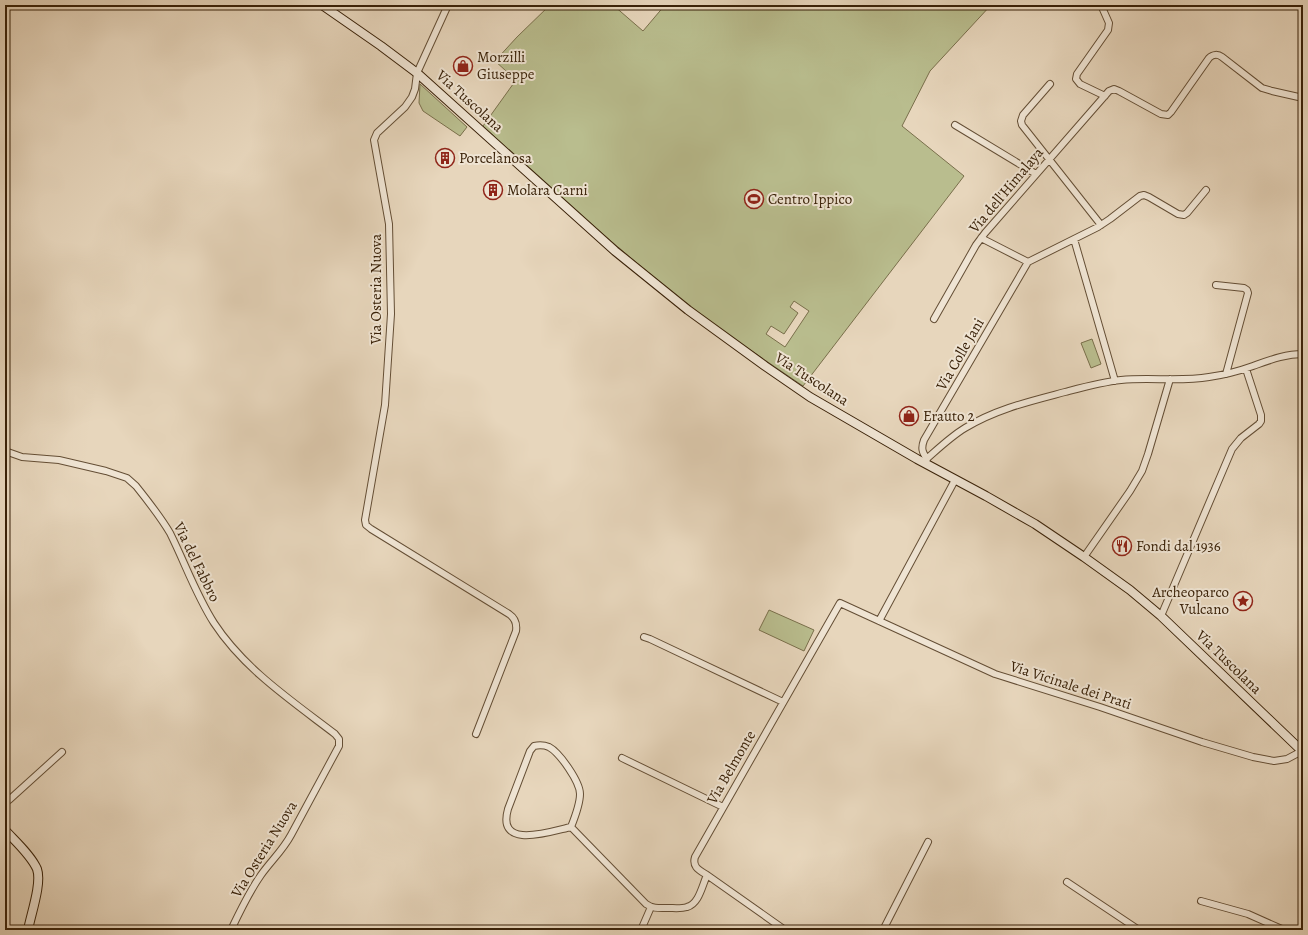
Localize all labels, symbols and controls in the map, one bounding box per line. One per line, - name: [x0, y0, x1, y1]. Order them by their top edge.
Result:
- place label: Morzilli Giuseppe: [477, 47, 535, 84]
- shop icon: Morzilli Giuseppe: [452, 55, 474, 77]
- street label: Via Tuscolana: [431, 65, 508, 137]
- street label: Via dell'Himalaya: [964, 143, 1048, 238]
- building icon: Porcelanosa: [434, 147, 456, 169]
- place label: Porcelanosa: [459, 148, 532, 168]
- building icon: Molara Carni: [482, 179, 504, 201]
- place label: Molara Carni: [507, 180, 588, 200]
- sports icon: Centro Ippico: [743, 188, 765, 210]
- place label: Centro Ippico: [768, 189, 852, 209]
- street label: Via Osteria Nuova: [366, 234, 386, 345]
- street label: Via Colle Jani: [931, 314, 989, 395]
- street label: Via Tuscolana: [770, 347, 853, 410]
- shop icon: Erauto 2: [898, 405, 920, 427]
- place label: Erauto 2: [923, 406, 975, 426]
- street label: Via del Fabbro: [169, 518, 225, 605]
- restaurant icon: Fondi dal 1936: [1111, 535, 1133, 557]
- place label: Fondi dal 1936: [1136, 536, 1221, 556]
- place label: Archeoparco Vulcano: [1151, 582, 1229, 619]
- place icon: Archeoparco Vulcano: [1232, 590, 1254, 612]
- street label: Via Tuscolana: [1191, 625, 1266, 698]
- street label: Via Vicinale dei Prati: [1007, 656, 1134, 714]
- street label: Via Belmonte: [701, 726, 760, 808]
- street label: Via Osteria Nuova: [226, 797, 302, 902]

